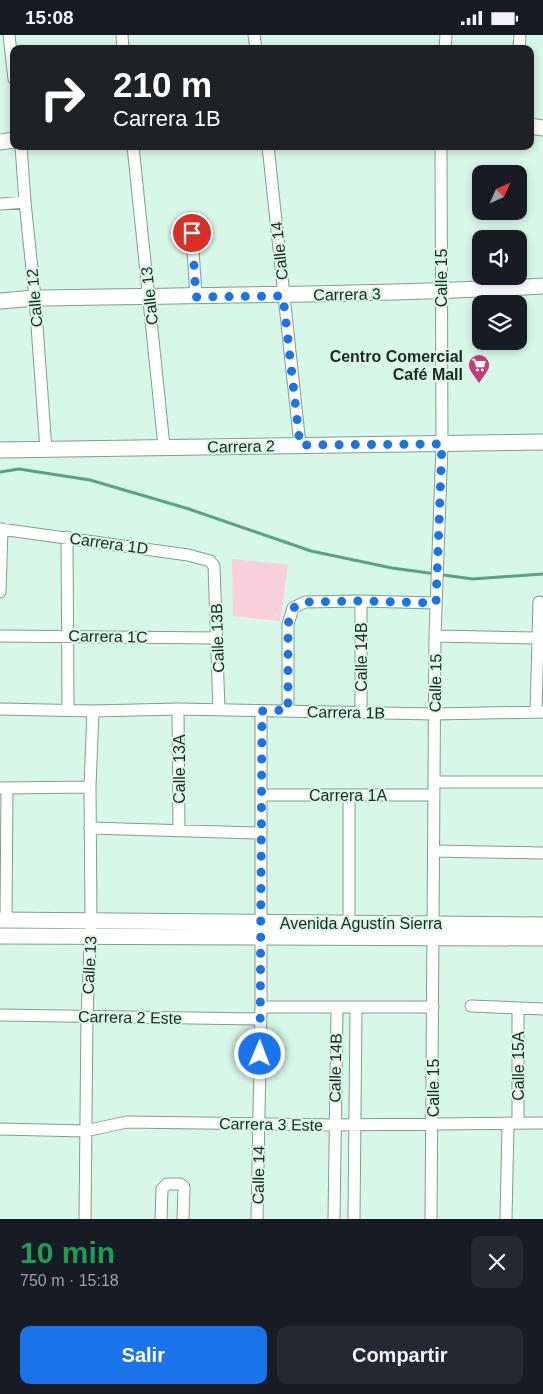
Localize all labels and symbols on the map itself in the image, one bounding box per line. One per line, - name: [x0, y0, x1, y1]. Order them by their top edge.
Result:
- north arrow: [472, 165, 528, 220]
- pin: [171, 212, 213, 254]
- street label: Calle 14: [268, 221, 291, 281]
- street label: Calle 15: [433, 249, 450, 307]
- street label: Calle 13: [138, 266, 161, 326]
- street label: Calle 12: [23, 268, 46, 328]
- street label: Carrera 3: [313, 285, 381, 304]
- place label: Centro Comercial Café Mall: [330, 348, 463, 383]
- supermarket icon: Centro Comercial Café Mall: [467, 353, 491, 384]
- street label: Carrera 2: [207, 437, 275, 456]
- street label: Carrera 1D: [69, 530, 149, 557]
- street label: Calle 13B: [208, 603, 227, 673]
- street label: Calle 14B: [353, 622, 370, 692]
- street label: Carrera 1C: [68, 627, 148, 646]
- street label: Calle 15: [426, 653, 445, 713]
- street label: Carrera 1B: [307, 703, 385, 722]
- street label: Calle 13A: [171, 734, 188, 804]
- street label: Carrera 1A: [309, 787, 387, 804]
- street label: Avenida Agustín Sierra: [280, 915, 442, 932]
- street label: Calle 13: [79, 935, 100, 995]
- street label: Carrera 2 Este: [78, 1008, 182, 1027]
- position arrow: [233, 1027, 285, 1079]
- street label: Calle 15A: [510, 1031, 527, 1101]
- street label: Calle 14B: [326, 1033, 345, 1103]
- street label: Calle 15: [425, 1059, 442, 1117]
- street label: Carrera 3 Este: [219, 1115, 323, 1134]
- street label: Calle 14: [249, 1145, 268, 1205]

